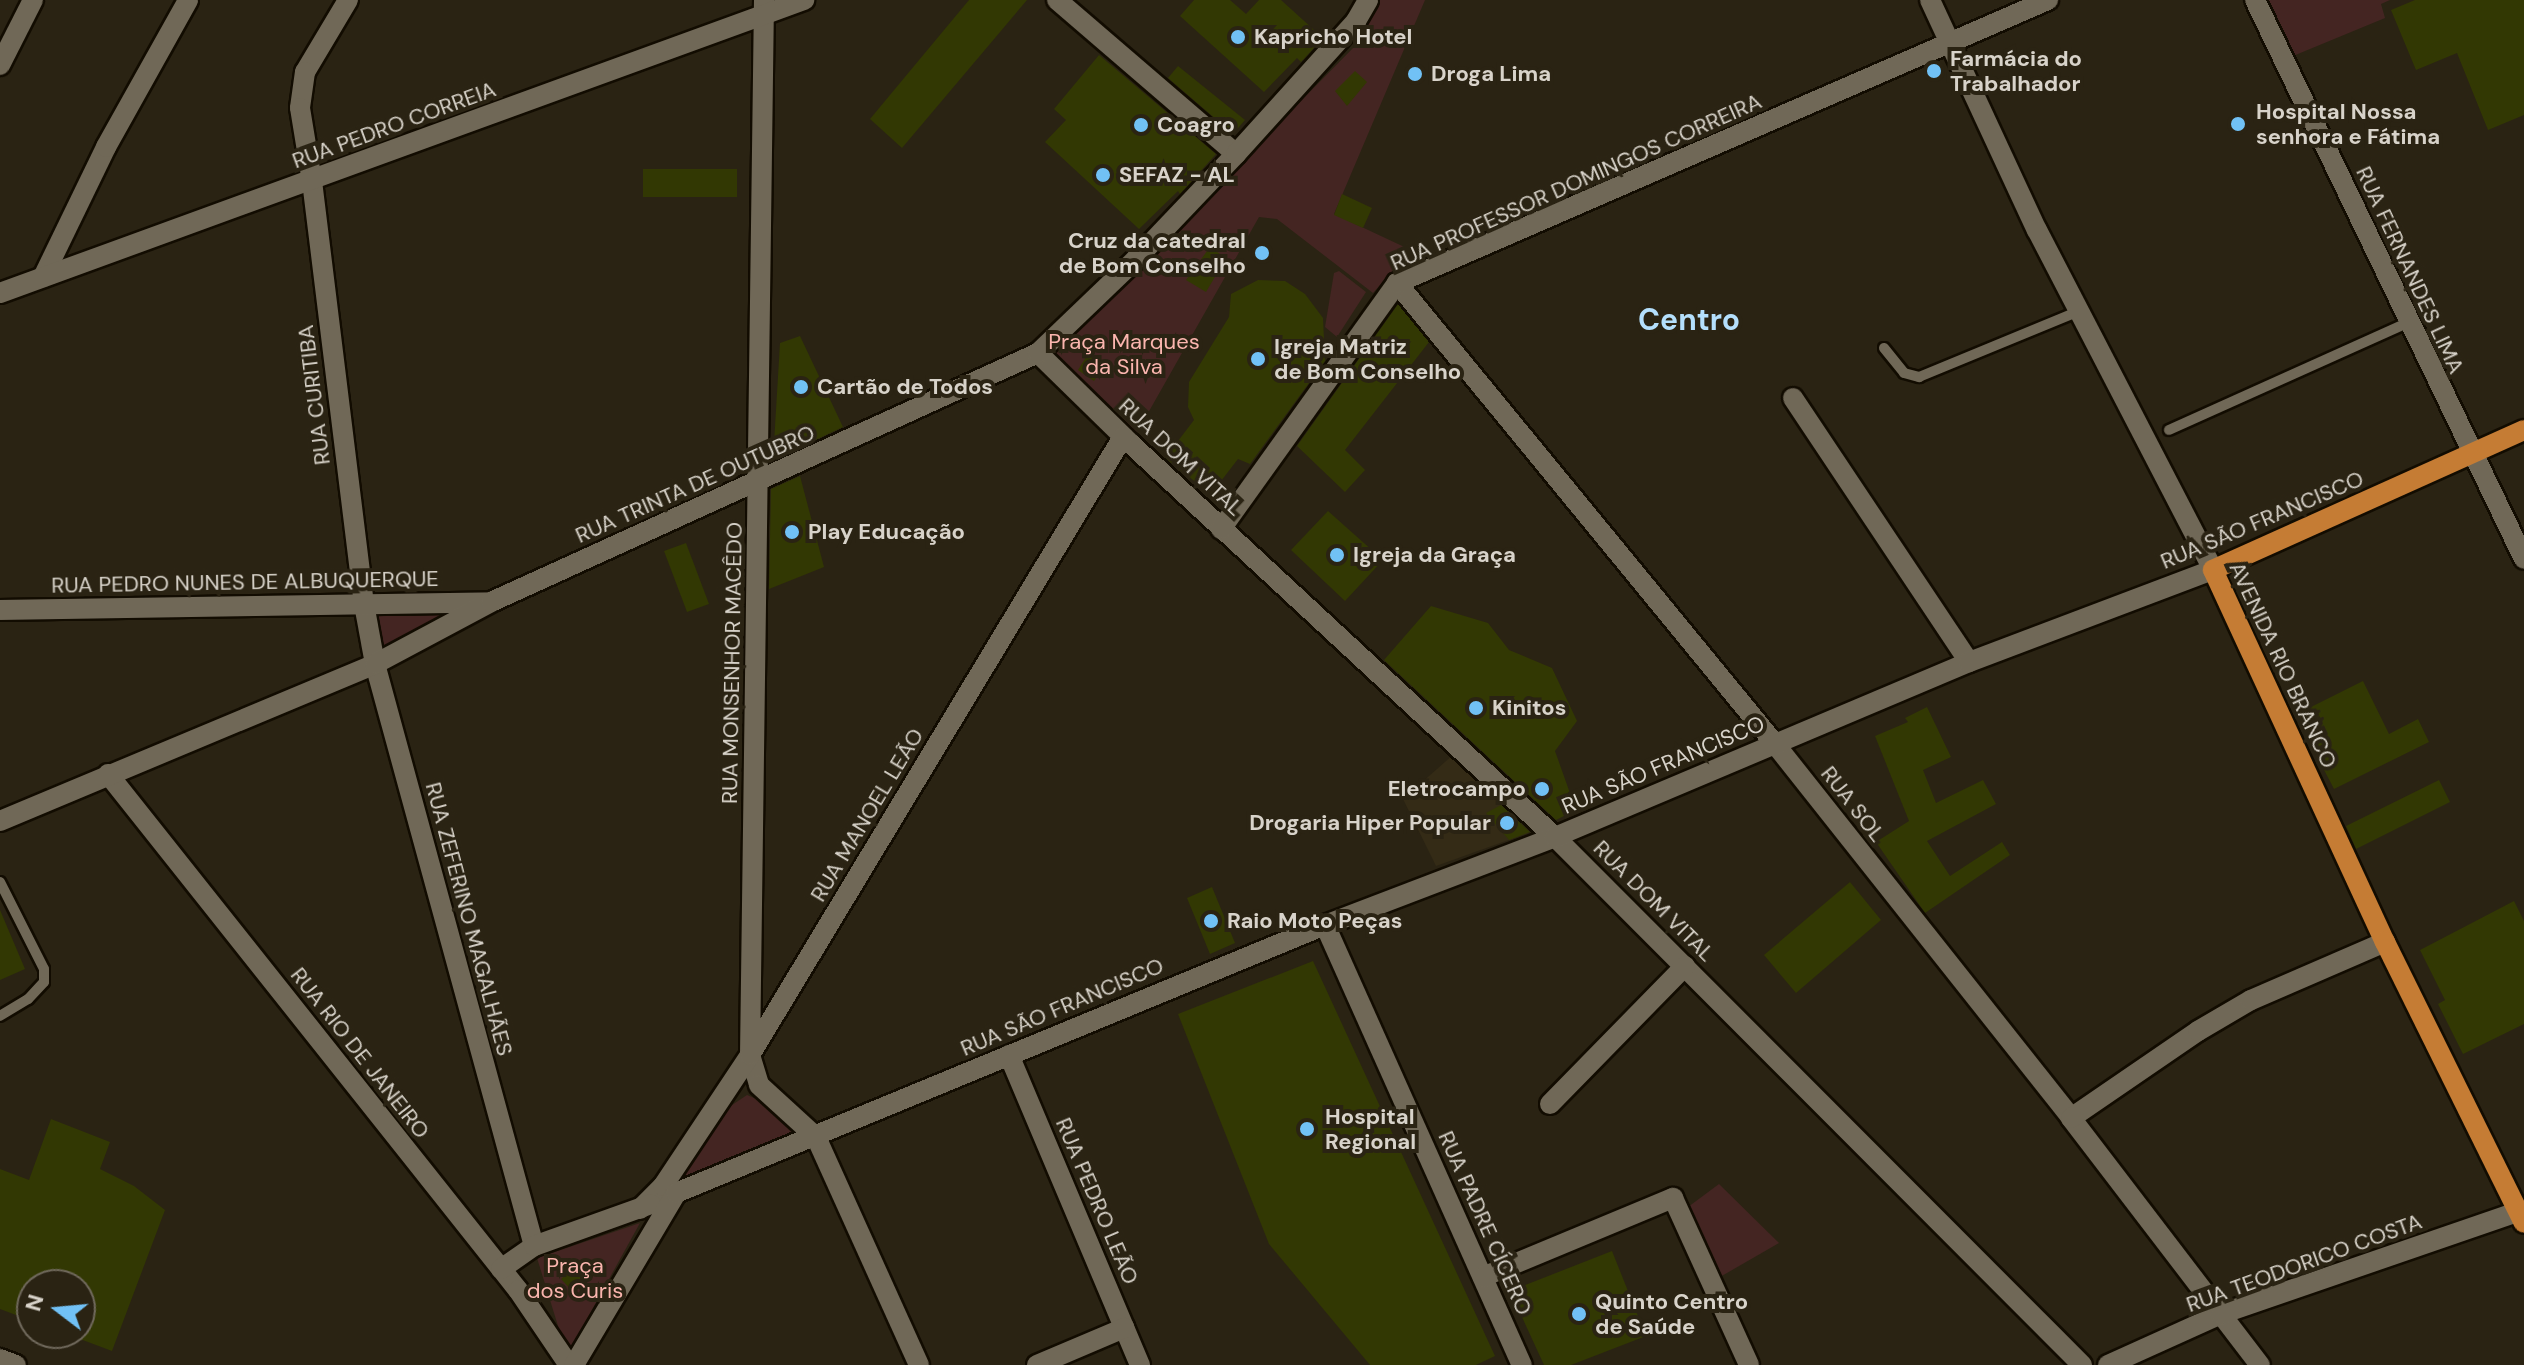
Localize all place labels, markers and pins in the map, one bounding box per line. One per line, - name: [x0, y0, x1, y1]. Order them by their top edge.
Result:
- place label: Kapricho Hotel: [1254, 24, 1412, 50]
- marker: Kapricho Hotel: [1229, 28, 1247, 46]
- place label: Farmácia do Trabalhador: [1950, 45, 2082, 96]
- place label: Droga Lima: [1431, 61, 1551, 87]
- marker: Farmácia do Trabalhador: [1925, 62, 1943, 80]
- marker: Droga Lima: [1406, 65, 1424, 83]
- place label: Hospital Nossa senhora e Fátima: [2256, 98, 2440, 150]
- place label: Coagro: [1157, 112, 1235, 138]
- marker: Hospital Nossa senhora e Fátima: [2227, 113, 2249, 135]
- marker: Coagro: [1132, 116, 1150, 134]
- place label: SEFAZ - AL: [1119, 162, 1235, 188]
- marker: SEFAZ - AL: [1094, 166, 1112, 184]
- place label: Cruz da catedral de Bom Conselho: [1059, 227, 1246, 278]
- marker: Cruz da catedral de Bom Conselho: [1253, 244, 1271, 262]
- place label: Igreja Matriz de Bom Conselho: [1274, 333, 1461, 384]
- marker: Igreja Matriz de Bom Conselho: [1249, 350, 1267, 368]
- place label: Cartão de Todos: [817, 374, 993, 400]
- marker: Cartão de Todos: [792, 378, 810, 396]
- place label: Play Educação: [808, 519, 965, 545]
- marker: Play Educação: [783, 523, 801, 541]
- place label: Igreja da Graça: [1353, 542, 1516, 568]
- marker: Igreja da Graça: [1328, 546, 1346, 564]
- place label: Kinitos: [1492, 695, 1566, 721]
- marker: Kinitos: [1467, 699, 1485, 717]
- place label: Eletrocampo: [1388, 776, 1526, 802]
- marker: Eletrocampo: [1533, 780, 1551, 798]
- place label: Drogaria Hiper Popular: [1249, 810, 1491, 836]
- marker: Drogaria Hiper Popular: [1498, 814, 1516, 832]
- place label: Raio Moto Peças: [1227, 908, 1402, 934]
- marker: Raio Moto Peças: [1202, 912, 1220, 930]
- place label: Hospital Regional: [1325, 1103, 1416, 1154]
- marker: Hospital Regional: [1296, 1118, 1318, 1140]
- place label: Quinto Centro de Saúde: [1595, 1288, 1748, 1340]
- marker: Quinto Centro de Saúde: [1570, 1305, 1588, 1323]

